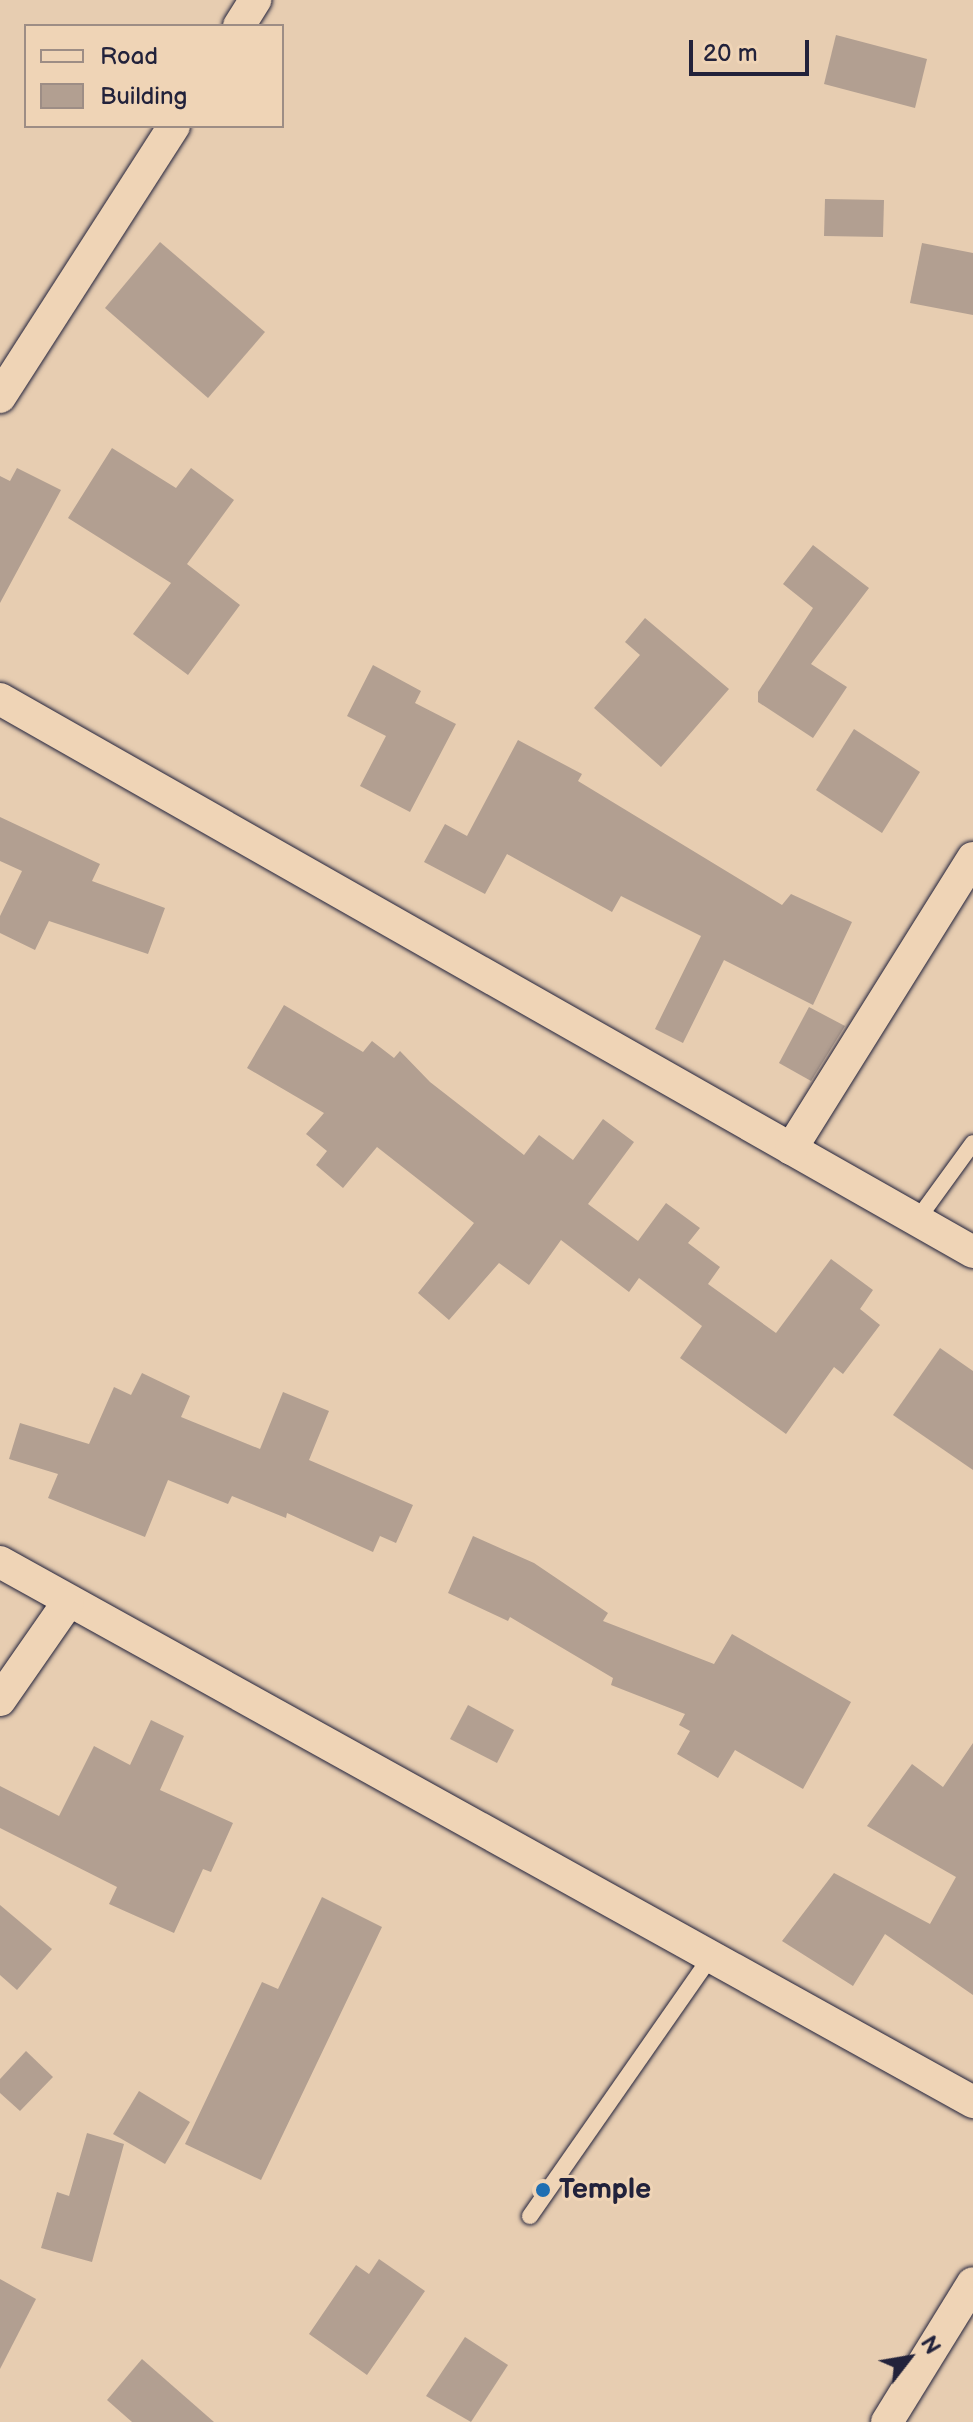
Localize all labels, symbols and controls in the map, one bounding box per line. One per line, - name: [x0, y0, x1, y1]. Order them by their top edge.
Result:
- legend: [24, 24, 284, 128]
- scale bar: [693, 24, 813, 74]
- text: 20 m: [703, 39, 758, 68]
- text: Road: [100, 42, 158, 71]
- text: Building: [100, 82, 187, 111]
- place label: Temple: [559, 2173, 651, 2207]
- marker: Temple: [534, 2181, 552, 2199]
- north arrow: [869, 2318, 949, 2398]
- text: N: [914, 2331, 946, 2359]

